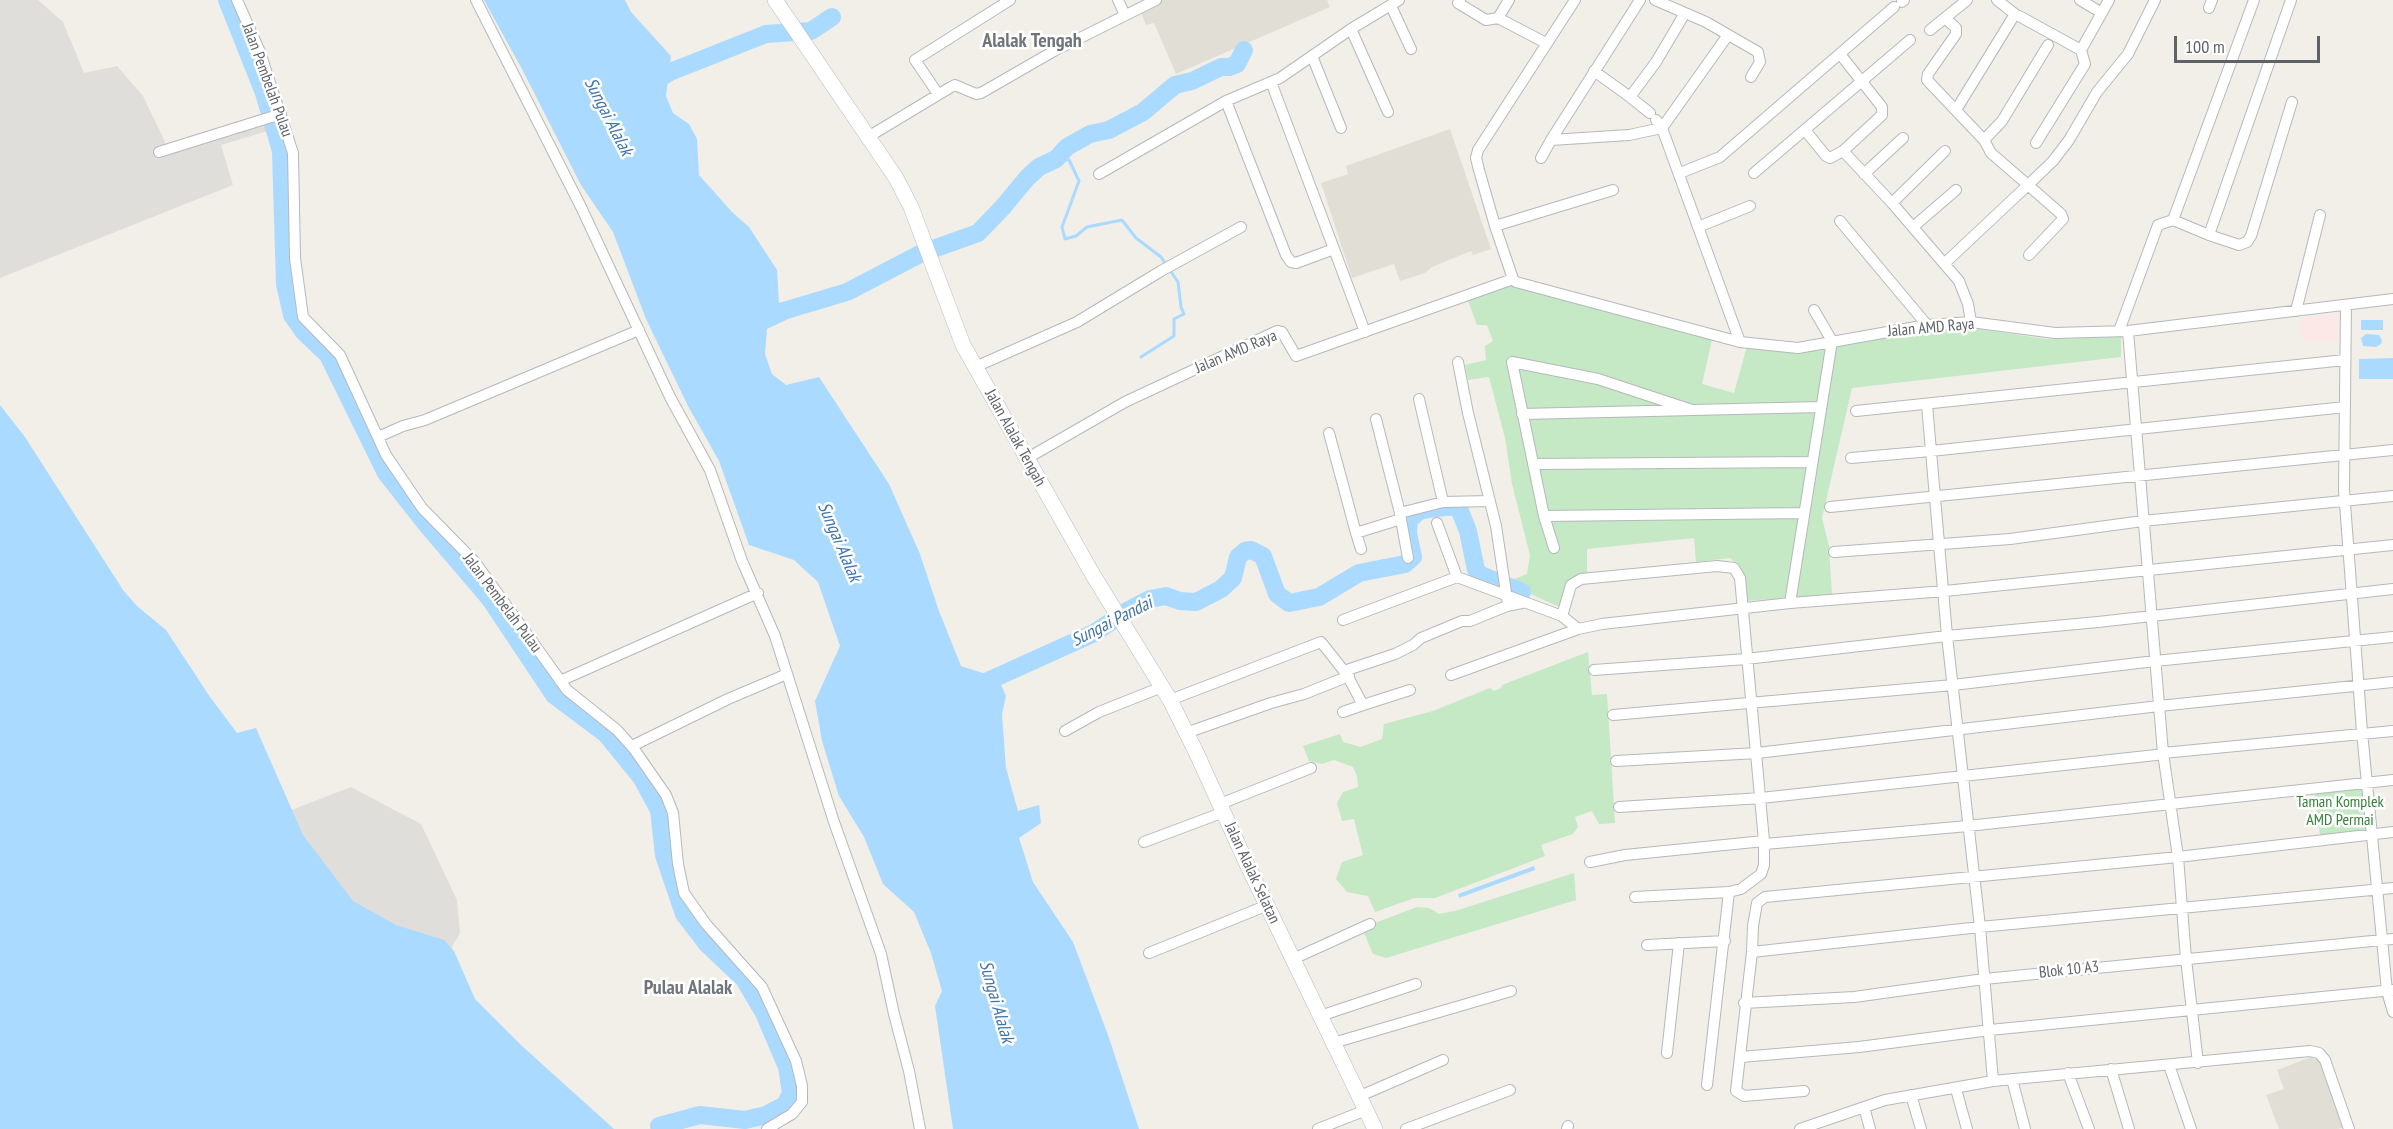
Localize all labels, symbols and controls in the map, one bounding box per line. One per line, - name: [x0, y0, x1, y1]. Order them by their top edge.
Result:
- street label: Jalan Pembelah Pulau: [238, 21, 296, 139]
- scale bar: [2177, 24, 2322, 62]
- district label: Alalak Tengah: [982, 29, 1082, 53]
- text: 100 m: [2185, 35, 2225, 58]
- water label: Sungai Alalak: [579, 74, 637, 160]
- street label: Jalan AMD Raya: [1887, 315, 1975, 341]
- street label: Jalan AMD Raya: [1192, 326, 1280, 378]
- street label: Jalan Alalak Tengah: [980, 386, 1050, 490]
- water label: Sungai Alalak: [813, 499, 865, 585]
- street label: Jalan Pembelah Pulau: [458, 550, 546, 656]
- water label: Sungai Pandai: [1068, 592, 1156, 652]
- park label: Taman Komplek AMD Permai: [2296, 792, 2384, 830]
- street label: Jalan Alalak Selatan: [1220, 819, 1284, 927]
- street label: Blok 10 A3: [2038, 957, 2100, 983]
- water label: Sungai Alalak: [974, 958, 1018, 1046]
- district label: Pulau Alalak: [644, 976, 732, 1000]

